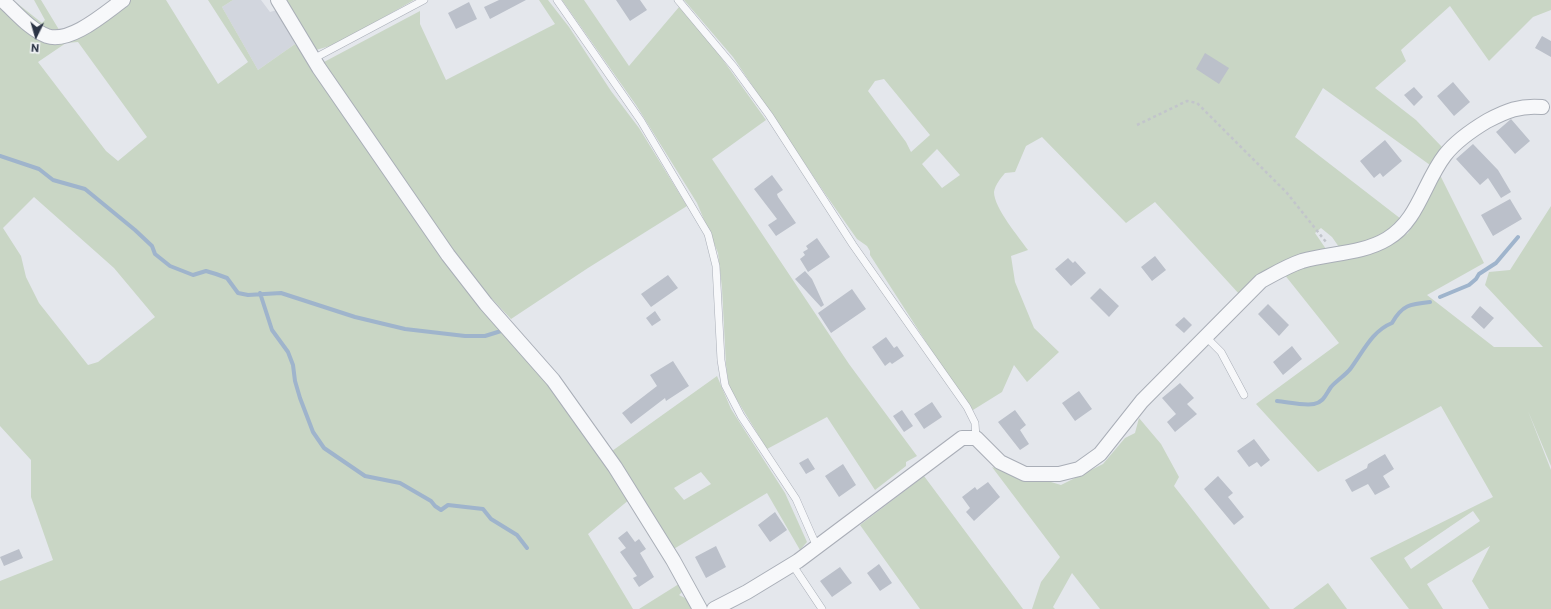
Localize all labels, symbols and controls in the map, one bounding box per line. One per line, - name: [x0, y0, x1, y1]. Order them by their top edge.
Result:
- north arrow: [16, 16, 56, 56]
- text: N: [30, 42, 40, 55]

